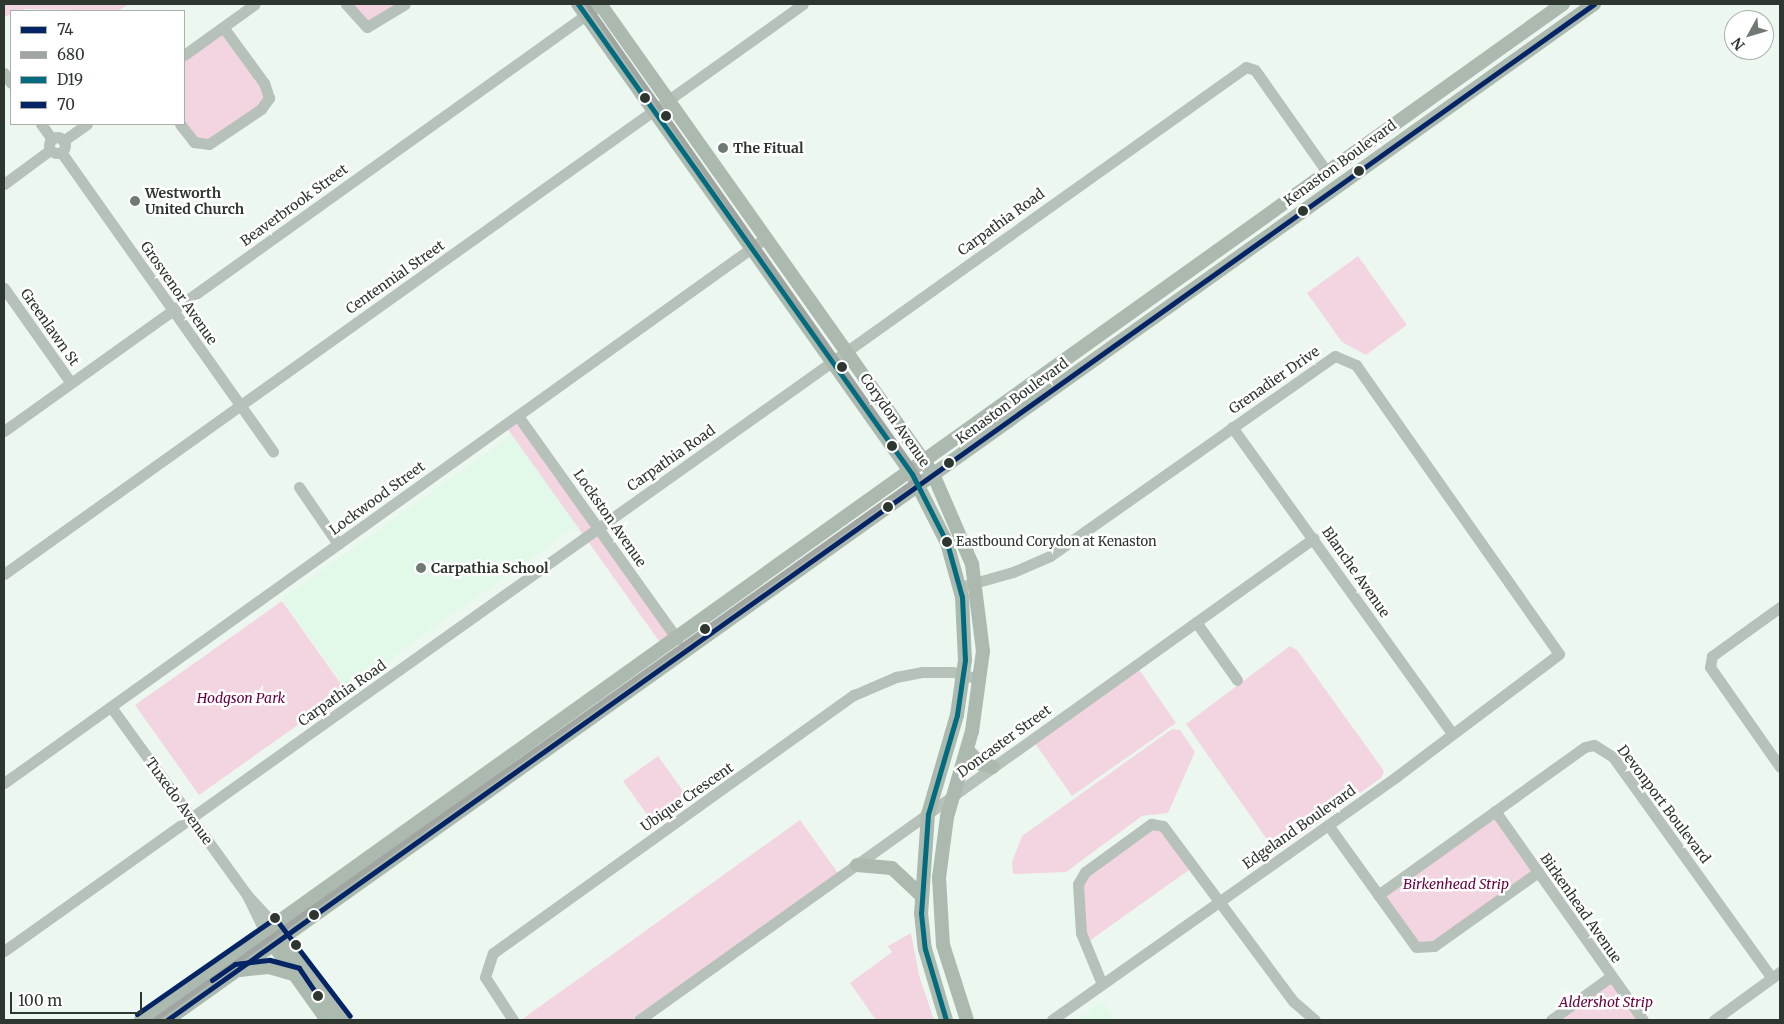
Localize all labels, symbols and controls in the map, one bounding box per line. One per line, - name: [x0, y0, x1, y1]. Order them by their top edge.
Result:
- legend: [10, 10, 185, 125]
- north arrow: [1724, 10, 1774, 60]
- text: 74: [57, 20, 74, 39]
- text: N: [1728, 34, 1749, 54]
- text: 680: [57, 45, 85, 64]
- text: D19: [57, 70, 83, 89]
- unlabelled marker: [640, 93, 650, 103]
- text: 70: [57, 95, 75, 114]
- unlabelled marker: [661, 111, 671, 121]
- street label: Kenaston Boulevard: [1281, 117, 1399, 209]
- place label: The Fitual: [733, 140, 803, 156]
- marker: The Fitual: [717, 142, 729, 154]
- street label: Beaverbrook Street: [237, 160, 351, 250]
- unlabelled marker: [1354, 166, 1364, 176]
- place label: Westworth United Church: [145, 185, 244, 218]
- street label: Carpathia Road: [954, 185, 1048, 259]
- marker: Westworth United Church: [129, 195, 141, 207]
- unlabelled marker: [1298, 206, 1308, 216]
- street label: Centennial Street: [343, 237, 447, 317]
- street label: Grosvenor Avenue: [137, 238, 221, 348]
- street label: Greenlawn St: [17, 285, 83, 369]
- street label: Grenadier Drive: [1226, 343, 1322, 417]
- street label: Kenaston Boulevard: [953, 355, 1071, 447]
- unlabelled marker: [837, 362, 847, 372]
- street label: Corydon Avenue: [857, 370, 933, 470]
- street label: Carpathia Road: [624, 422, 718, 494]
- unlabelled marker: [887, 441, 897, 451]
- street label: Lockwood Street: [326, 458, 428, 538]
- unlabelled marker: [944, 458, 954, 468]
- street label: Lockston Avenue: [570, 466, 650, 570]
- unlabelled marker: [883, 502, 893, 512]
- street label: Blanche Avenue: [1319, 524, 1393, 620]
- place label: Eastbound Corydon at Kenaston: [956, 534, 1157, 550]
- marker: Eastbound Corydon at Kenaston: [942, 537, 952, 547]
- place label: Carpathia School: [431, 560, 549, 576]
- marker: Carpathia School: [415, 562, 427, 574]
- unlabelled marker: [700, 624, 710, 634]
- street label: Carpathia Road: [295, 657, 389, 729]
- park label: Hodgson Park: [197, 690, 285, 706]
- street label: Doncaster Street: [954, 701, 1054, 781]
- street label: Devonport Boulevard: [1614, 742, 1714, 866]
- street label: Tuxedo Avenue: [142, 754, 216, 848]
- street label: Ubique Crescent: [638, 759, 736, 835]
- street label: Edgeland Boulevard: [1239, 782, 1359, 872]
- street label: Birkenhead Avenue: [1537, 850, 1625, 966]
- park label: Birkenhead Strip: [1403, 876, 1509, 892]
- unlabelled marker: [309, 910, 319, 920]
- unlabelled marker: [270, 913, 280, 923]
- unlabelled marker: [291, 940, 301, 950]
- scale bar: [12, 982, 145, 1014]
- text: 100 m: [18, 991, 62, 1010]
- unlabelled marker: [313, 991, 323, 1001]
- park label: Aldershot Strip: [1559, 994, 1653, 1010]

